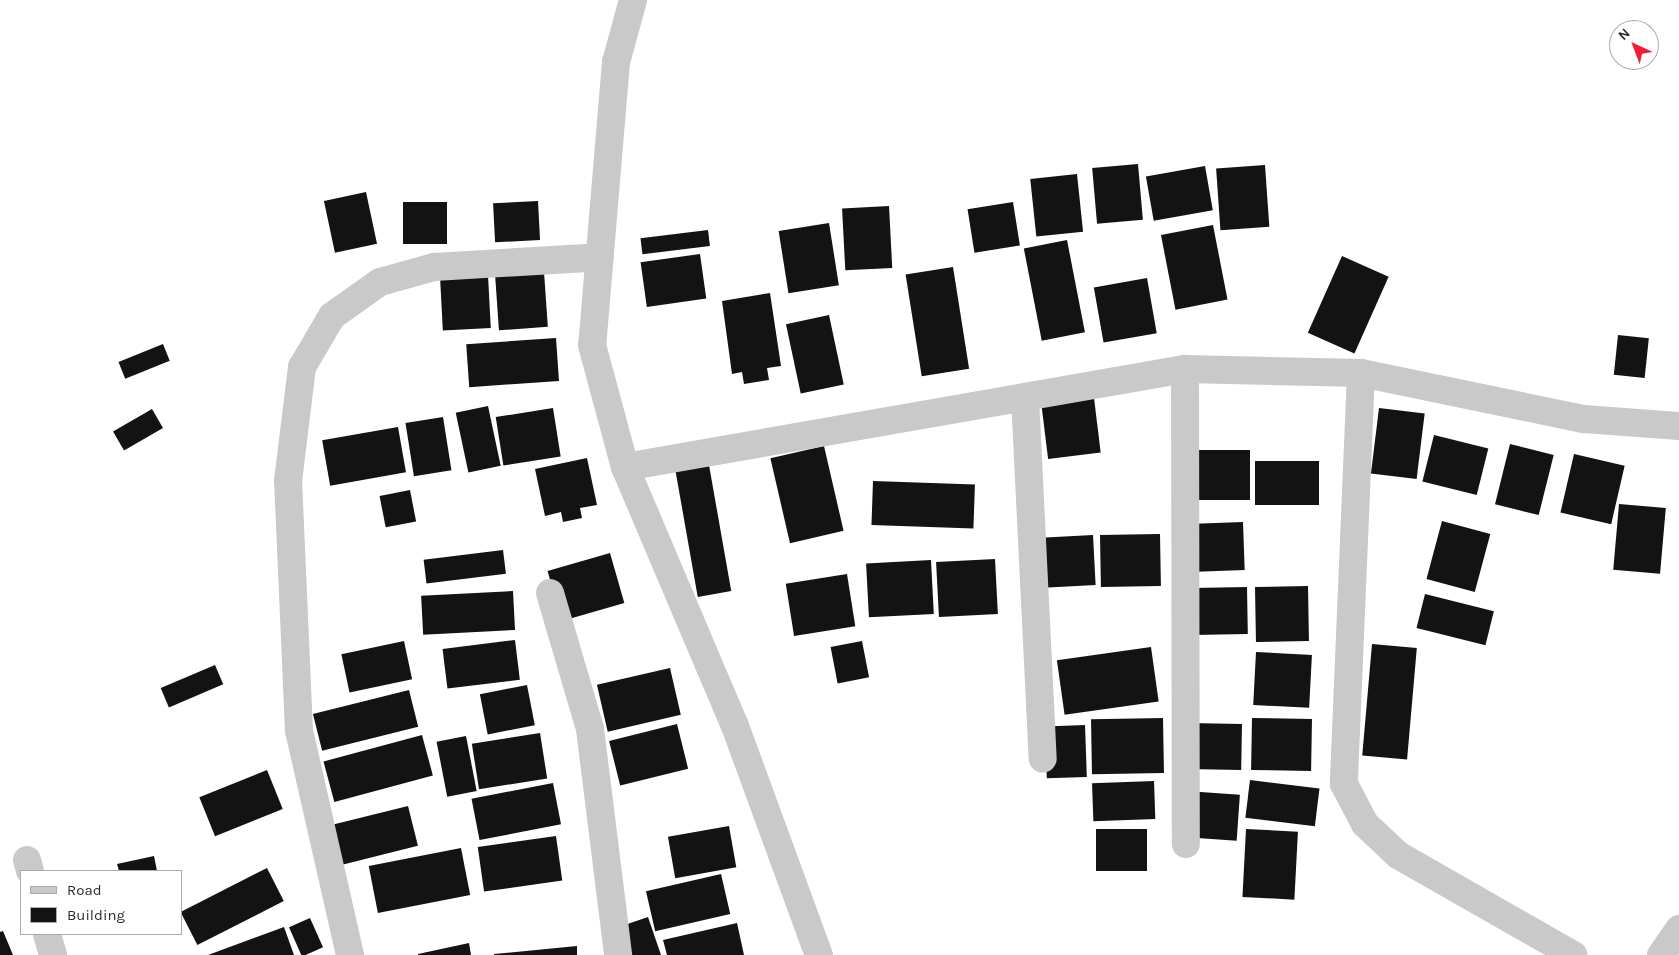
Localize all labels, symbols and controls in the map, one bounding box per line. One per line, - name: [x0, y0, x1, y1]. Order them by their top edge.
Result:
- north arrow: [1609, 20, 1659, 70]
- text: N: [1615, 25, 1634, 44]
- legend: [20, 870, 182, 935]
- text: Road: [67, 881, 102, 899]
- text: Building: [67, 906, 125, 924]

